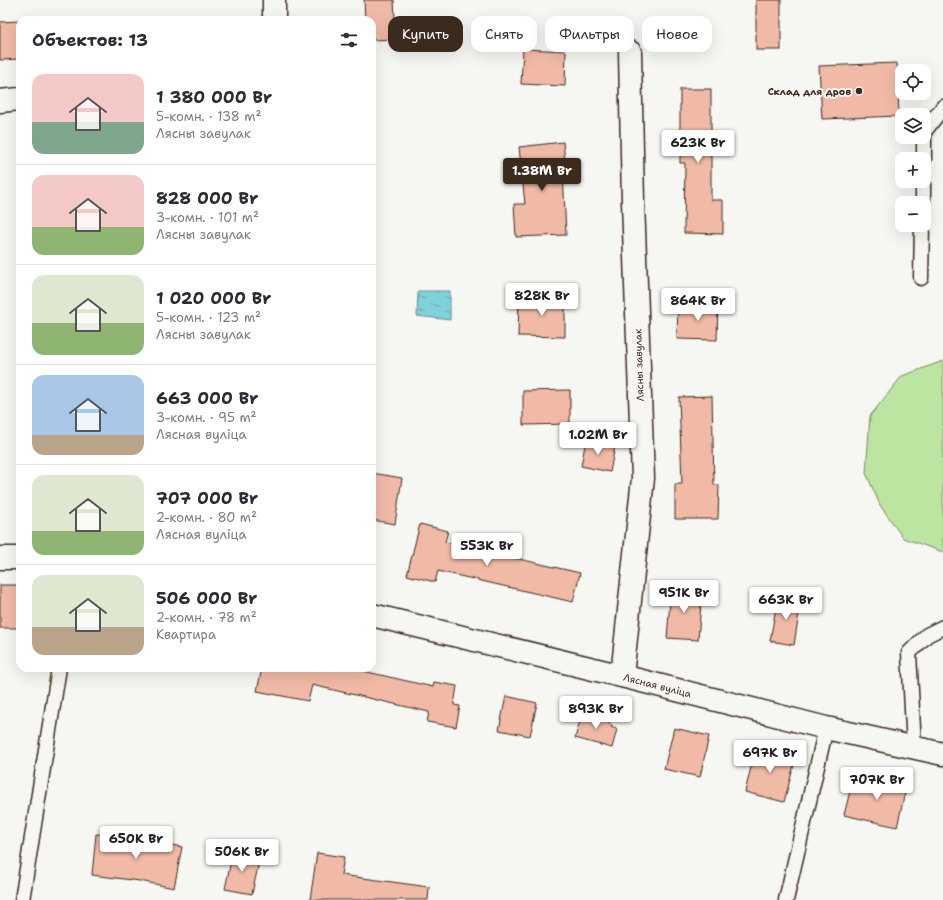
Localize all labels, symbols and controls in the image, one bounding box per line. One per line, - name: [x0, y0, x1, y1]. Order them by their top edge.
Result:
- chip: Купить: [388, 16, 463, 52]
- chip: Снять: [471, 16, 537, 52]
- chip: Фильтры: [545, 16, 634, 52]
- chip: Новое: [642, 16, 712, 52]
- text: Объектов: 13: [32, 29, 148, 51]
- icon: filters: [338, 29, 360, 51]
- map controls: [895, 64, 931, 232]
- button: locate: [895, 64, 931, 100]
- place label: Склад для дров: [768, 85, 851, 98]
- text: 1 380 000 Br: [156, 86, 272, 108]
- marker: Склад для дров: [854, 86, 864, 96]
- icon: home: [64, 90, 112, 138]
- text: 5-комн. · 138 m²: [156, 108, 261, 125]
- button: layers: [895, 108, 931, 144]
- text: Лясны завулак: [156, 125, 251, 142]
- pin: 623K Br: [661, 130, 735, 164]
- text: 623K Br: [670, 134, 726, 151]
- button: +: [895, 152, 931, 188]
- pin: 1.38M Br: [501, 158, 583, 192]
- text: 1.38M Br: [512, 162, 572, 179]
- text: 828 000 Br: [156, 187, 258, 209]
- icon: home: [64, 191, 112, 239]
- button: −: [895, 196, 931, 232]
- text: 3-комн. · 101 m²: [156, 209, 259, 226]
- text: Лясны завулак: [156, 226, 251, 243]
- pin: 828K Br: [505, 283, 579, 317]
- text: 1 020 000 Br: [156, 287, 271, 309]
- text: 828K Br: [514, 287, 570, 304]
- pin: 864K Br: [661, 288, 735, 322]
- icon: home: [64, 291, 112, 339]
- text: 864K Br: [670, 292, 726, 309]
- text: 5-комн. · 123 m²: [156, 309, 261, 326]
- text: Лясны завулак: [156, 326, 251, 343]
- street label: Лясны завулак: [631, 328, 647, 402]
- text: 663 000 Br: [156, 387, 258, 409]
- icon: home: [64, 391, 112, 439]
- text: 3-комн. · 95 m²: [156, 409, 257, 426]
- pin: 1.02M Br: [557, 422, 639, 456]
- text: Лясная вуліца: [156, 426, 247, 443]
- text: 1.02M Br: [568, 426, 628, 443]
- text: 707 000 Br: [156, 487, 258, 509]
- icon: home: [64, 491, 112, 539]
- text: 2-комн. · 80 m²: [156, 509, 257, 526]
- text: Лясная вуліца: [156, 526, 247, 543]
- pin: 553K Br: [450, 533, 524, 567]
- text: 553K Br: [460, 537, 514, 554]
- pin: 951K Br: [647, 580, 721, 614]
- text: 951K Br: [658, 584, 710, 601]
- text: 506 000 Br: [156, 587, 257, 609]
- pin: 663K Br: [749, 587, 823, 621]
- icon: home: [64, 591, 112, 639]
- text: 663K Br: [758, 591, 814, 608]
- text: 2-комн. · 78 m²: [156, 609, 257, 626]
- text: Квартира: [156, 626, 216, 643]
- street label: Лясная вуліца: [622, 670, 694, 700]
- pin: 893K Br: [559, 696, 633, 730]
- text: 893K Br: [568, 700, 624, 717]
- pin: 697K Br: [733, 740, 807, 774]
- text: 697K Br: [743, 744, 797, 761]
- pin: 707K Br: [840, 767, 914, 801]
- text: 707K Br: [849, 771, 905, 788]
- pin: 650K Br: [99, 826, 173, 860]
- text: 650K Br: [109, 830, 163, 847]
- pin: 506K Br: [205, 839, 279, 873]
- text: 506K Br: [215, 843, 269, 860]

